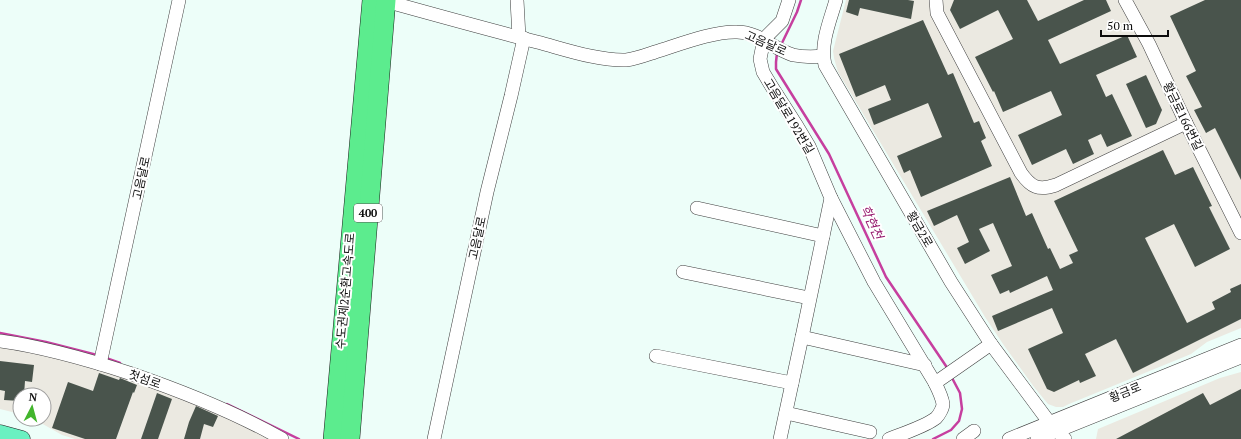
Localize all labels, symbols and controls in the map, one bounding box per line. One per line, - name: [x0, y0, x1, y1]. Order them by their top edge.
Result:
- scale bar: [1101, 12, 1168, 38]
- text: 50 m: [1107, 18, 1134, 33]
- street label: 고음달로: [743, 27, 789, 59]
- street label: 고음달로192번길: [761, 76, 817, 156]
- street label: 황금로166번길: [1160, 79, 1206, 153]
- street label: 고음달로: [129, 155, 153, 201]
- water label: 학현천: [856, 202, 888, 243]
- road number: 400: [354, 204, 382, 222]
- street label: 황금2로: [904, 208, 936, 250]
- street label: 고음달로: [465, 215, 489, 261]
- street label: 수도권제2순환고속도로: [332, 232, 358, 350]
- street label: 첫섬로: [127, 367, 163, 391]
- street label: 황금로: [1107, 379, 1143, 405]
- north arrow: [12, 387, 52, 427]
- text: N: [28, 390, 39, 405]

